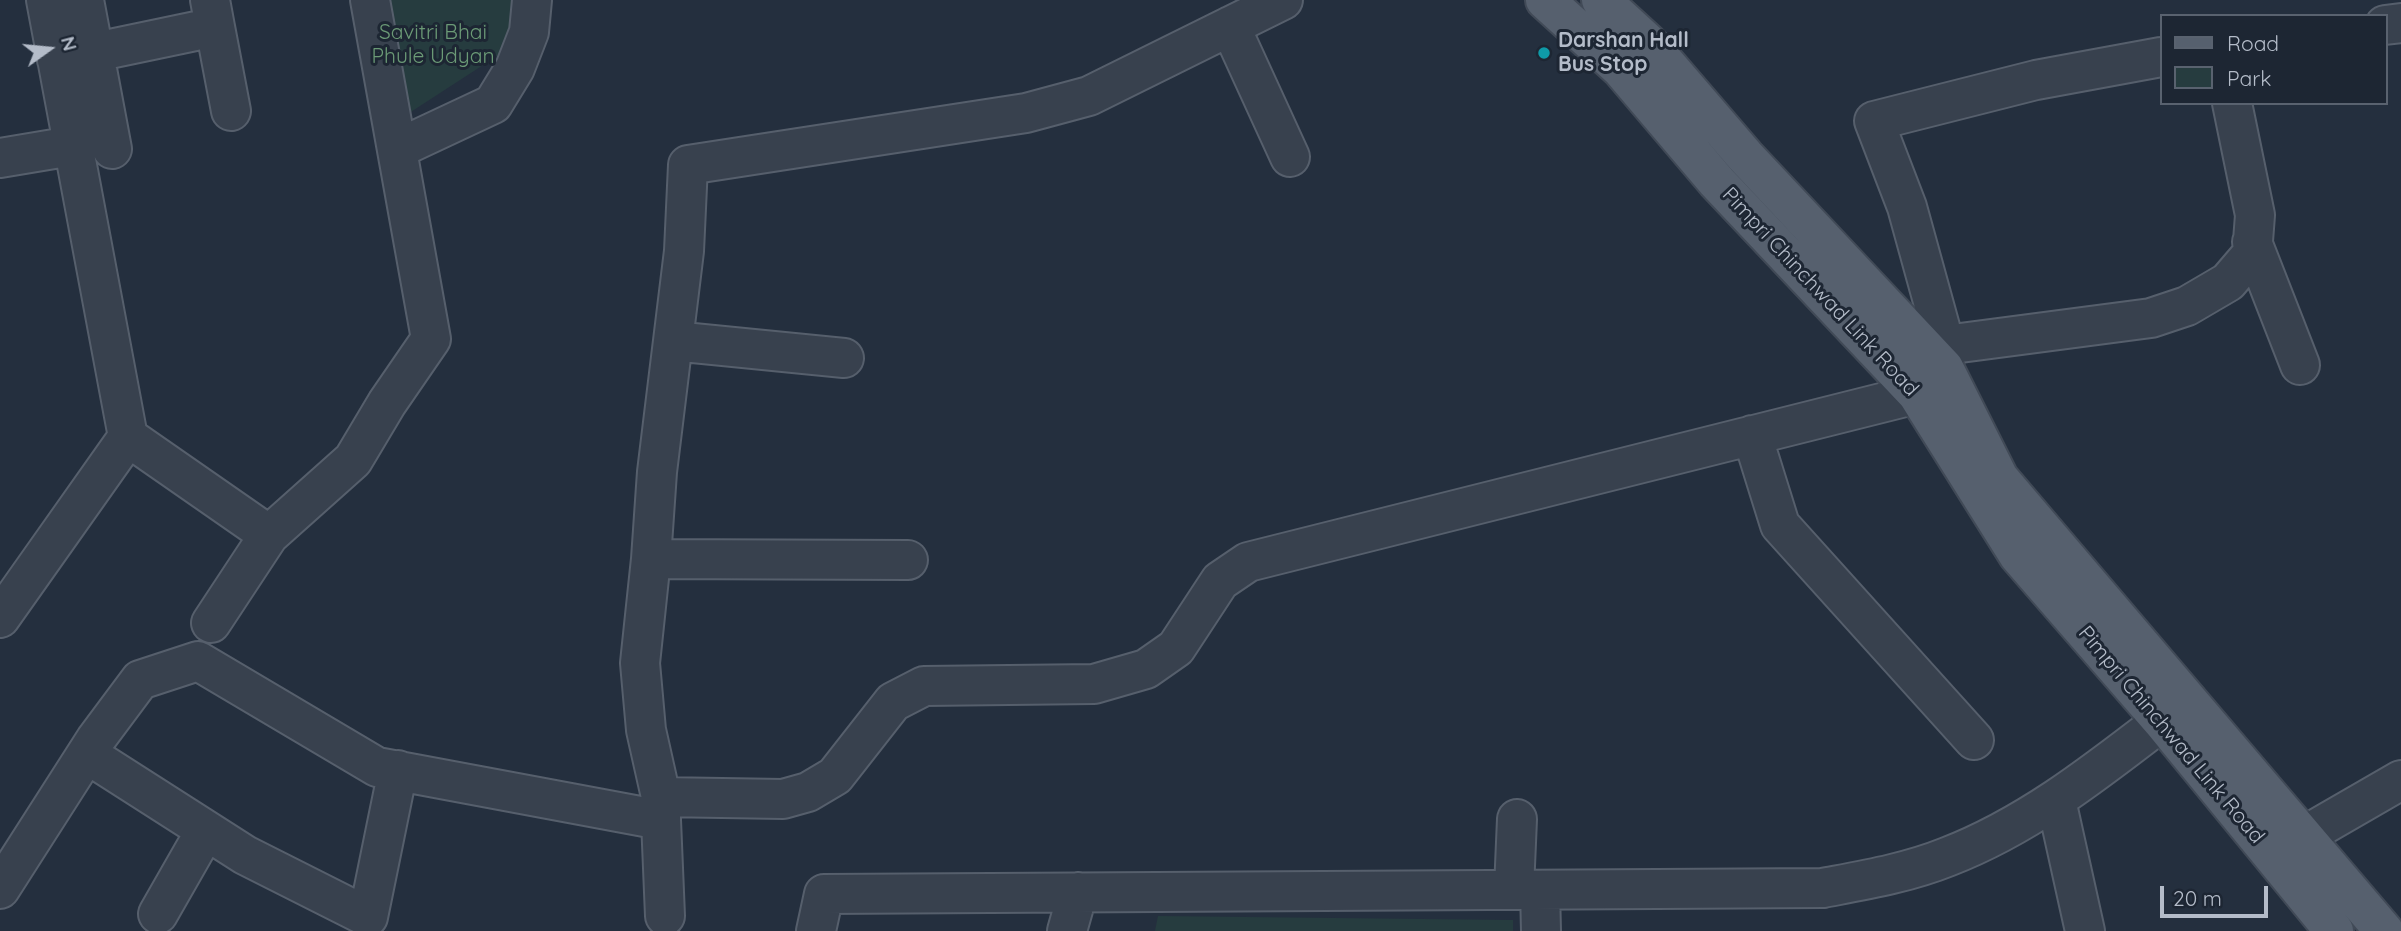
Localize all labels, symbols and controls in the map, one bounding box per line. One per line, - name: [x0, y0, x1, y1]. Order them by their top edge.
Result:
- north arrow: [14, 14, 84, 84]
- legend: [2160, 14, 2387, 105]
- park label: Savitri Bhai Phule Udyan: [371, 20, 495, 70]
- place label: Darshan Hall Bus Stop: [1558, 28, 1689, 78]
- text: Road: [2227, 30, 2279, 56]
- text: N: [56, 34, 83, 53]
- marker: Darshan Hall Bus Stop: [1536, 45, 1552, 61]
- text: Park: [2227, 65, 2271, 91]
- street label: Pimpri Chinchwad Link Road: [1717, 182, 1923, 402]
- street label: Pimpri Chinchwad Link Road: [2073, 621, 2269, 849]
- scale bar: [2163, 872, 2272, 916]
- text: 20 m: [2173, 885, 2222, 911]

